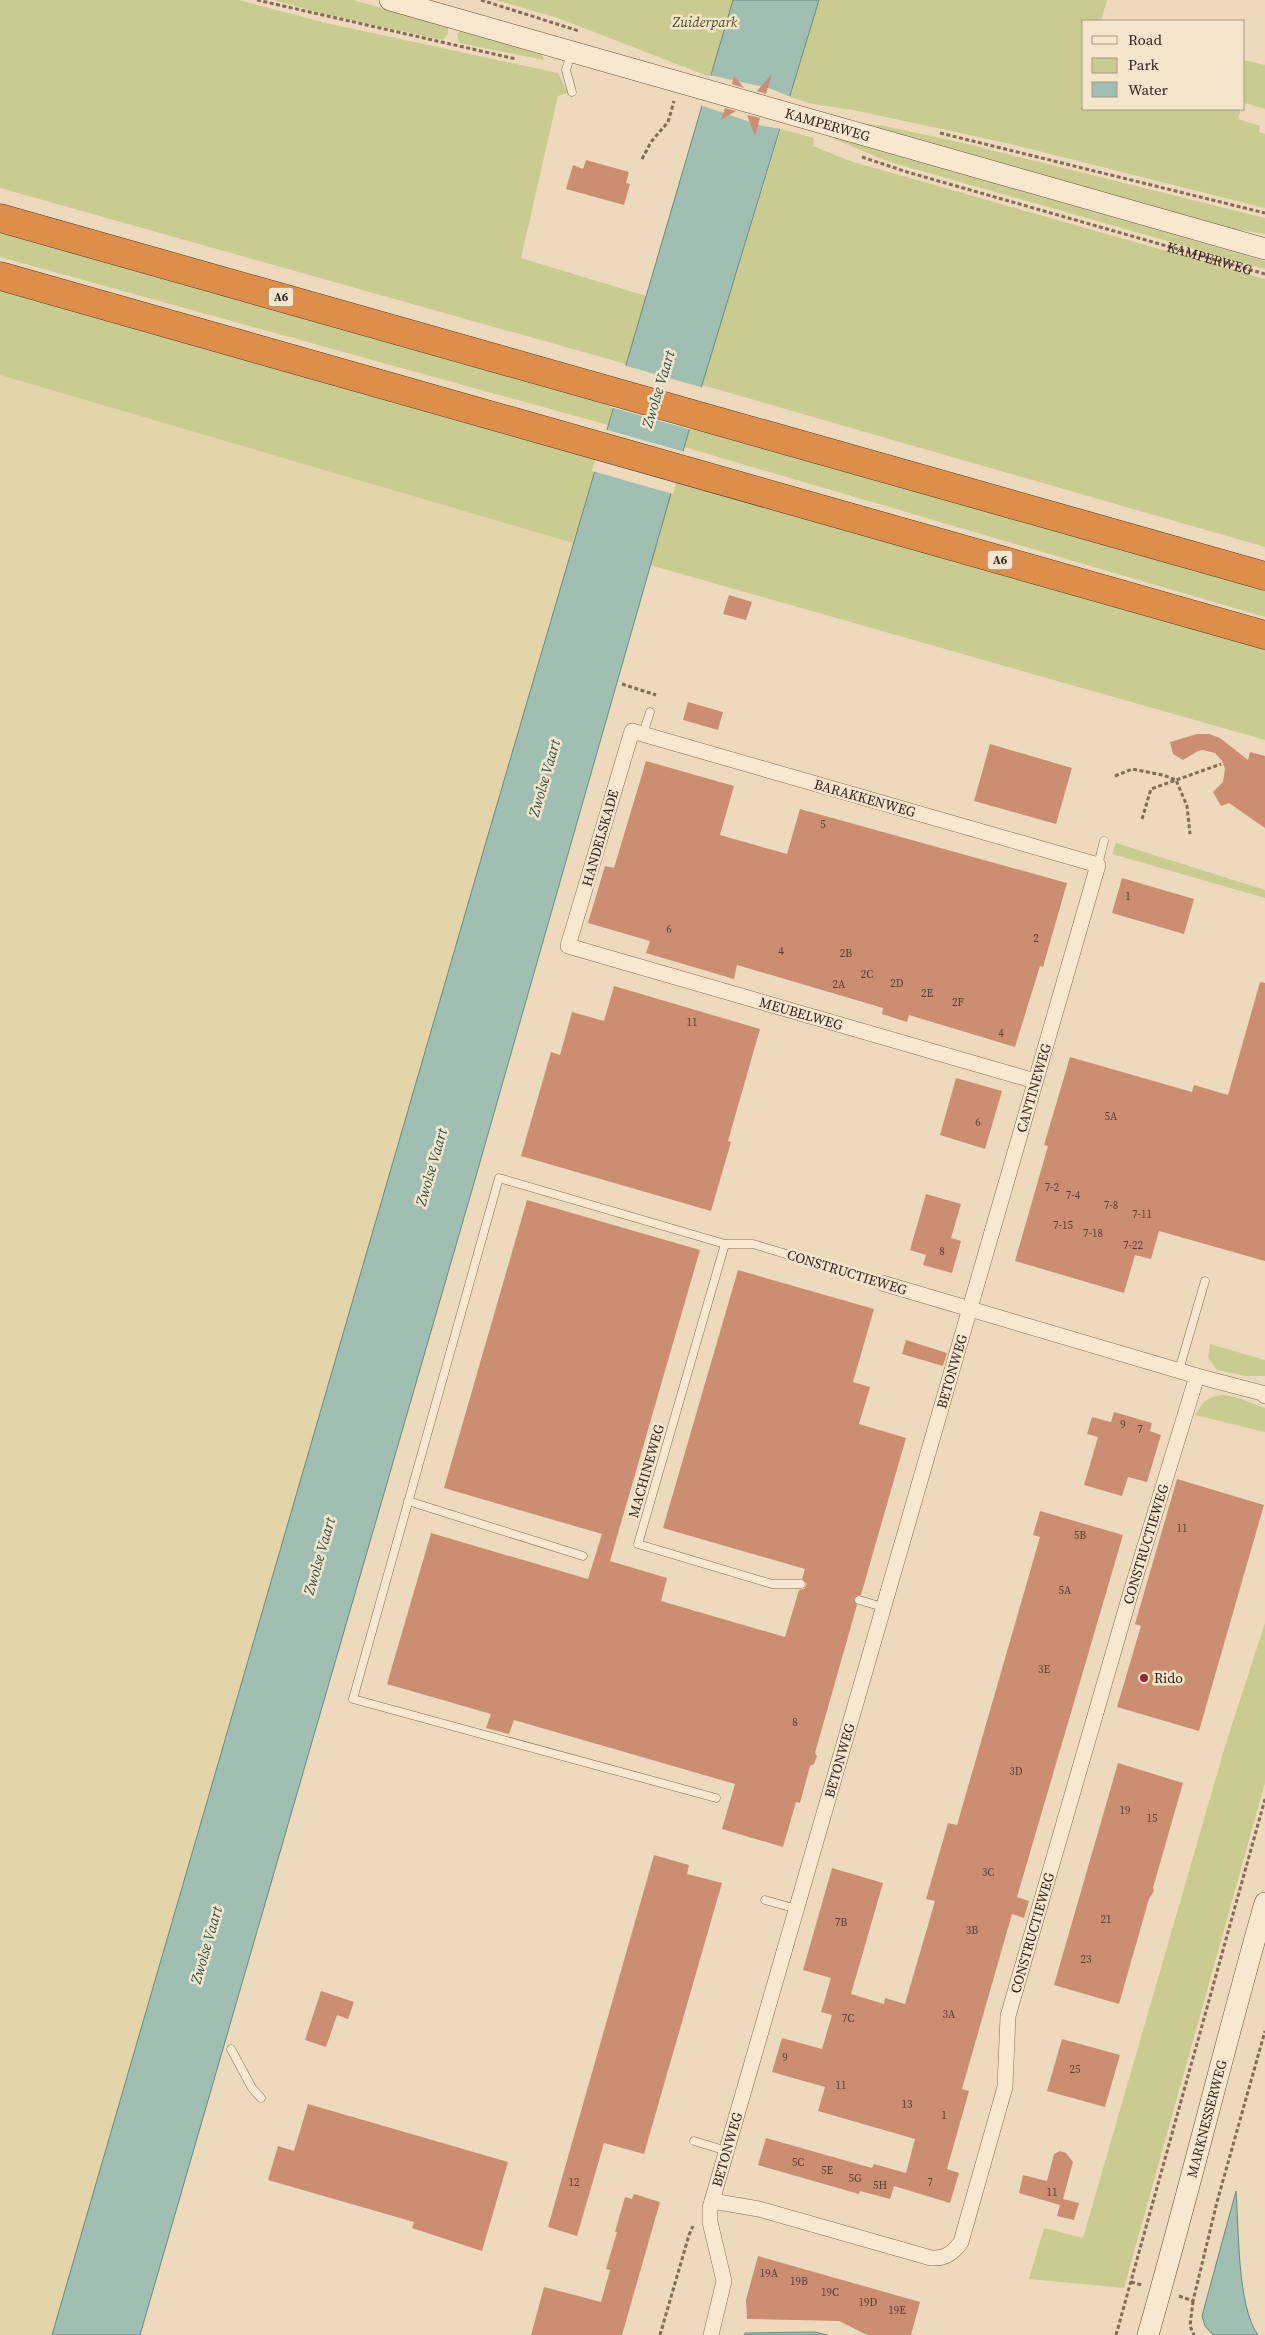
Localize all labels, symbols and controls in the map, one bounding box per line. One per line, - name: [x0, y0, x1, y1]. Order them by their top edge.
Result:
- park label: Zuiderpark: [672, 12, 738, 32]
- legend: [1082, 20, 1245, 110]
- text: Road: [1128, 29, 1162, 50]
- text: Park: [1128, 54, 1160, 75]
- text: Water: [1128, 79, 1169, 100]
- street label: KAMPERWEG: [783, 103, 873, 146]
- street label: KAMPERWEG: [1165, 237, 1255, 280]
- road number: A6: [268, 288, 294, 306]
- water label: Zwolse Vaart: [636, 347, 680, 431]
- road number: A6: [988, 550, 1012, 570]
- water label: Zwolse Vaart: [523, 736, 565, 820]
- street label: BARAKKENWEG: [812, 774, 919, 822]
- street label: HANDELSKADE: [577, 787, 623, 889]
- house number: 5: [820, 817, 826, 832]
- house number: 1: [1125, 889, 1131, 904]
- house number: 6: [666, 922, 672, 937]
- house number: 2: [1033, 931, 1039, 946]
- house number: 4: [778, 944, 784, 959]
- house number: 2B: [840, 946, 852, 961]
- house number: 2C: [861, 967, 873, 982]
- house number: 2D: [890, 976, 904, 991]
- house number: 2A: [833, 977, 846, 992]
- house number: 2E: [921, 986, 933, 1001]
- street label: MEUBELWEG: [757, 992, 846, 1035]
- house number: 2F: [952, 995, 965, 1010]
- house number: 11: [687, 1015, 698, 1030]
- house number: 4: [998, 1026, 1004, 1041]
- street label: CANTINEWEG: [1011, 1041, 1056, 1135]
- house number: 5A: [1105, 1109, 1118, 1124]
- house number: 6: [975, 1115, 981, 1130]
- water label: Zwolse Vaart: [410, 1125, 452, 1209]
- house number: 7-2: [1045, 1180, 1060, 1195]
- house number: 7-4: [1066, 1188, 1081, 1203]
- house number: 7-8: [1104, 1198, 1118, 1213]
- house number: 7-11: [1132, 1207, 1152, 1222]
- house number: 7-15: [1053, 1218, 1073, 1233]
- house number: 7-18: [1083, 1226, 1103, 1241]
- house number: 7-22: [1123, 1238, 1143, 1253]
- street label: CONSTRUCTIEWEG: [784, 1244, 910, 1300]
- house number: 8: [939, 1244, 945, 1259]
- street label: BETONWEG: [931, 1331, 972, 1411]
- house number: 9: [1120, 1417, 1126, 1432]
- street label: MACHINEWEG: [623, 1422, 669, 1520]
- house number: 7: [1137, 1422, 1143, 1437]
- street label: CONSTRUCTIEWEG: [1118, 1481, 1174, 1607]
- water label: Zwolse Vaart: [298, 1514, 340, 1598]
- house number: 11: [1177, 1521, 1188, 1536]
- house number: 5B: [1074, 1528, 1086, 1543]
- house number: 5A: [1059, 1583, 1072, 1598]
- house number: 3E: [1038, 1662, 1050, 1677]
- place label: Rido: [1154, 1668, 1183, 1688]
- marker: Rido: [1138, 1672, 1150, 1684]
- house number: 8: [792, 1715, 798, 1730]
- street label: BETONWEG: [819, 1720, 860, 1800]
- house number: 3D: [1009, 1764, 1023, 1779]
- house number: 19: [1120, 1803, 1131, 1818]
- house number: 15: [1147, 1811, 1158, 1826]
- house number: 3C: [982, 1865, 994, 1880]
- street label: CONSTRUCTIEWEG: [1005, 1870, 1059, 1996]
- water label: Zwolse Vaart: [185, 1903, 227, 1987]
- house number: 21: [1101, 1912, 1112, 1927]
- house number: 7B: [835, 1915, 847, 1930]
- house number: 3B: [966, 1923, 978, 1938]
- house number: 23: [1081, 1952, 1092, 1967]
- house number: 3A: [943, 2007, 956, 2022]
- house number: 7C: [842, 2011, 854, 2026]
- house number: 9: [782, 2050, 788, 2065]
- street label: MARKNESSERWEG: [1181, 2057, 1232, 2180]
- house number: 25: [1070, 2062, 1081, 2077]
- house number: 11: [836, 2078, 847, 2093]
- house number: 13: [902, 2097, 913, 2112]
- house number: 1: [941, 2108, 947, 2123]
- street label: BETONWEG: [707, 2110, 747, 2189]
- house number: 5C: [792, 2155, 804, 2170]
- house number: 5E: [821, 2163, 833, 2178]
- house number: 5G: [848, 2171, 862, 2186]
- house number: 12: [569, 2175, 580, 2190]
- house number: 7: [927, 2175, 933, 2190]
- house number: 5H: [873, 2178, 887, 2193]
- house number: 11: [1047, 2185, 1058, 2200]
- house number: 19A: [760, 2266, 779, 2281]
- house number: 19B: [790, 2274, 808, 2289]
- house number: 19C: [821, 2285, 839, 2300]
- house number: 19D: [859, 2295, 878, 2310]
- house number: 19E: [888, 2303, 906, 2318]

